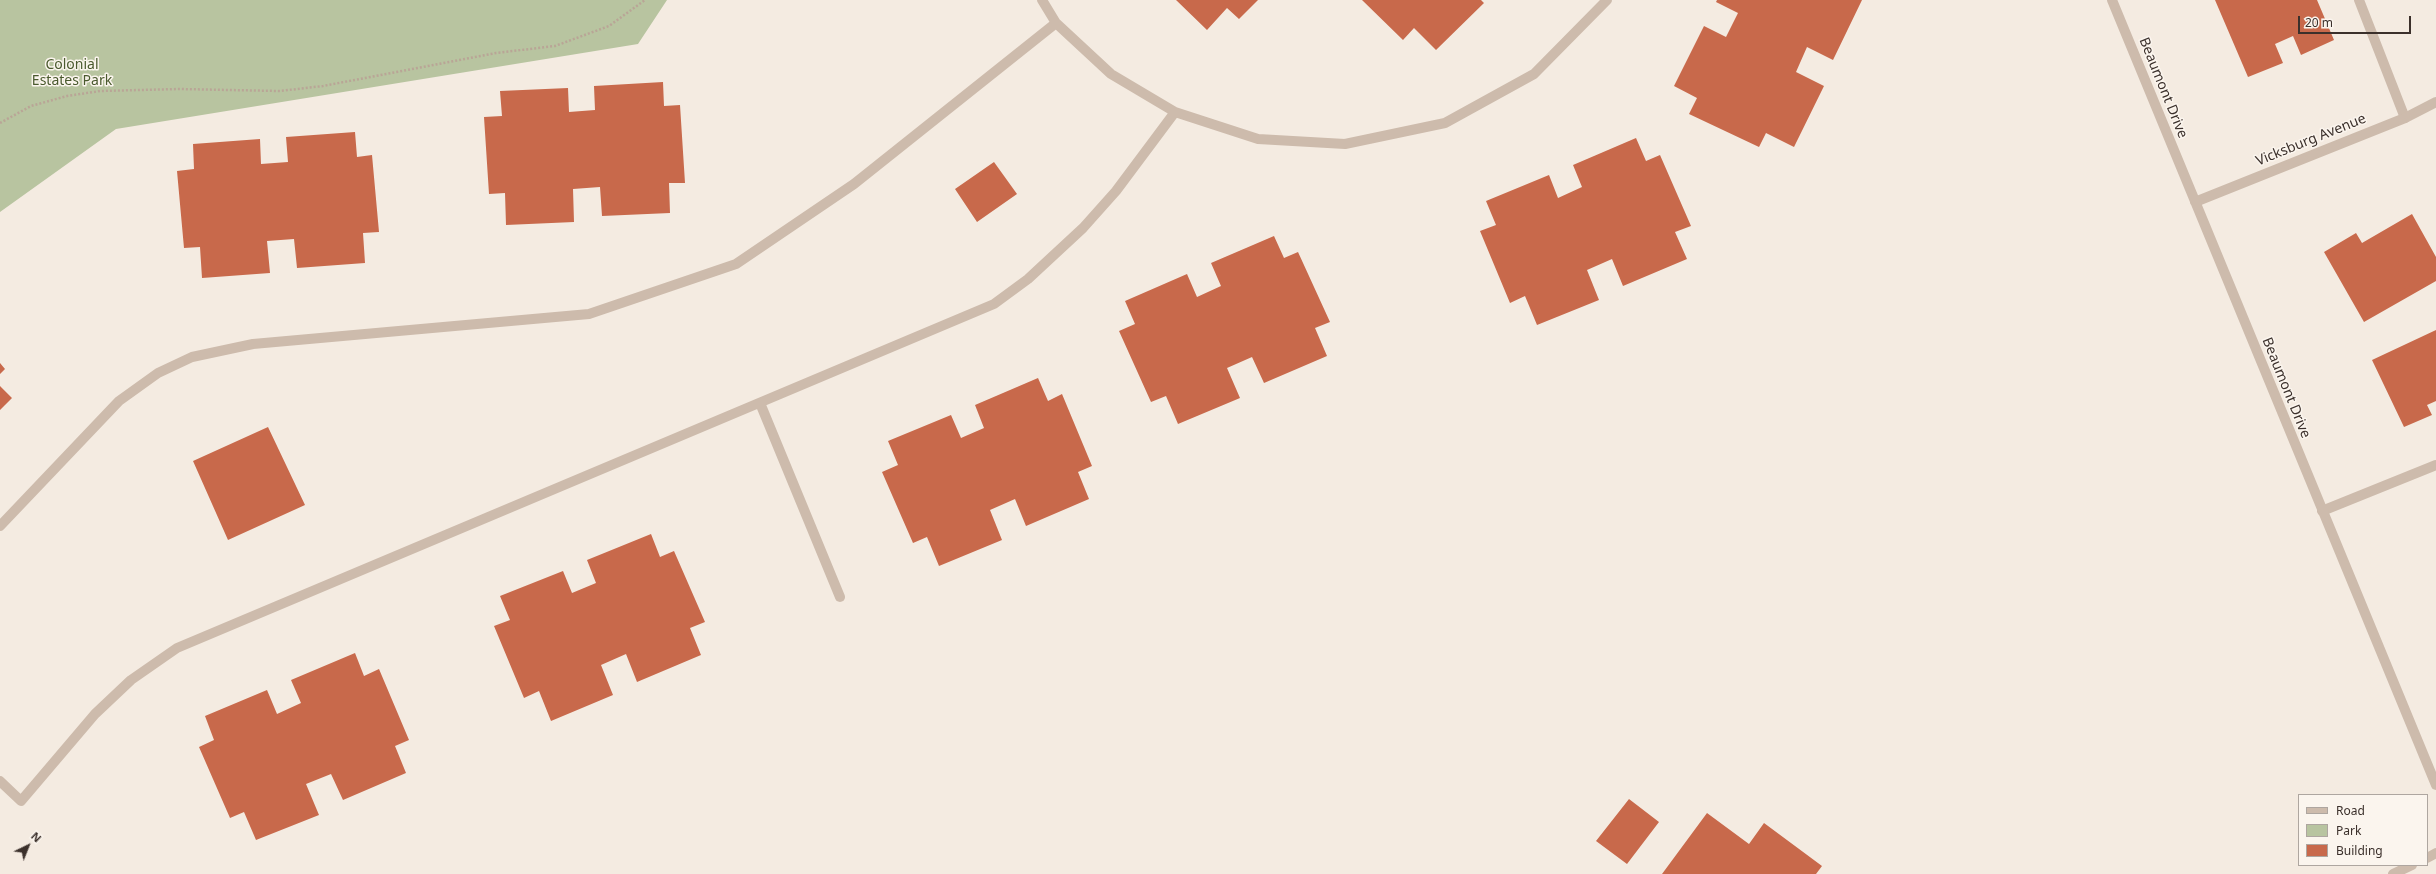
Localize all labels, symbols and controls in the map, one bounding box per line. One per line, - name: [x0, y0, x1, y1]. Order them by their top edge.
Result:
- scale bar: [2300, 8, 2413, 34]
- text: 20 m: [2305, 14, 2333, 31]
- street label: Beaumont Drive: [2135, 35, 2191, 141]
- park label: Colonial Estates Park: [32, 57, 112, 90]
- street label: Vicksburg Avenue: [2254, 110, 2368, 170]
- street label: Beaumont Drive: [2258, 335, 2314, 441]
- legend: [2298, 794, 2428, 866]
- text: Road: [2336, 802, 2365, 819]
- text: Park: [2336, 822, 2361, 839]
- north arrow: [8, 826, 48, 866]
- text: N: [28, 828, 45, 845]
- text: Building: [2336, 842, 2383, 859]

